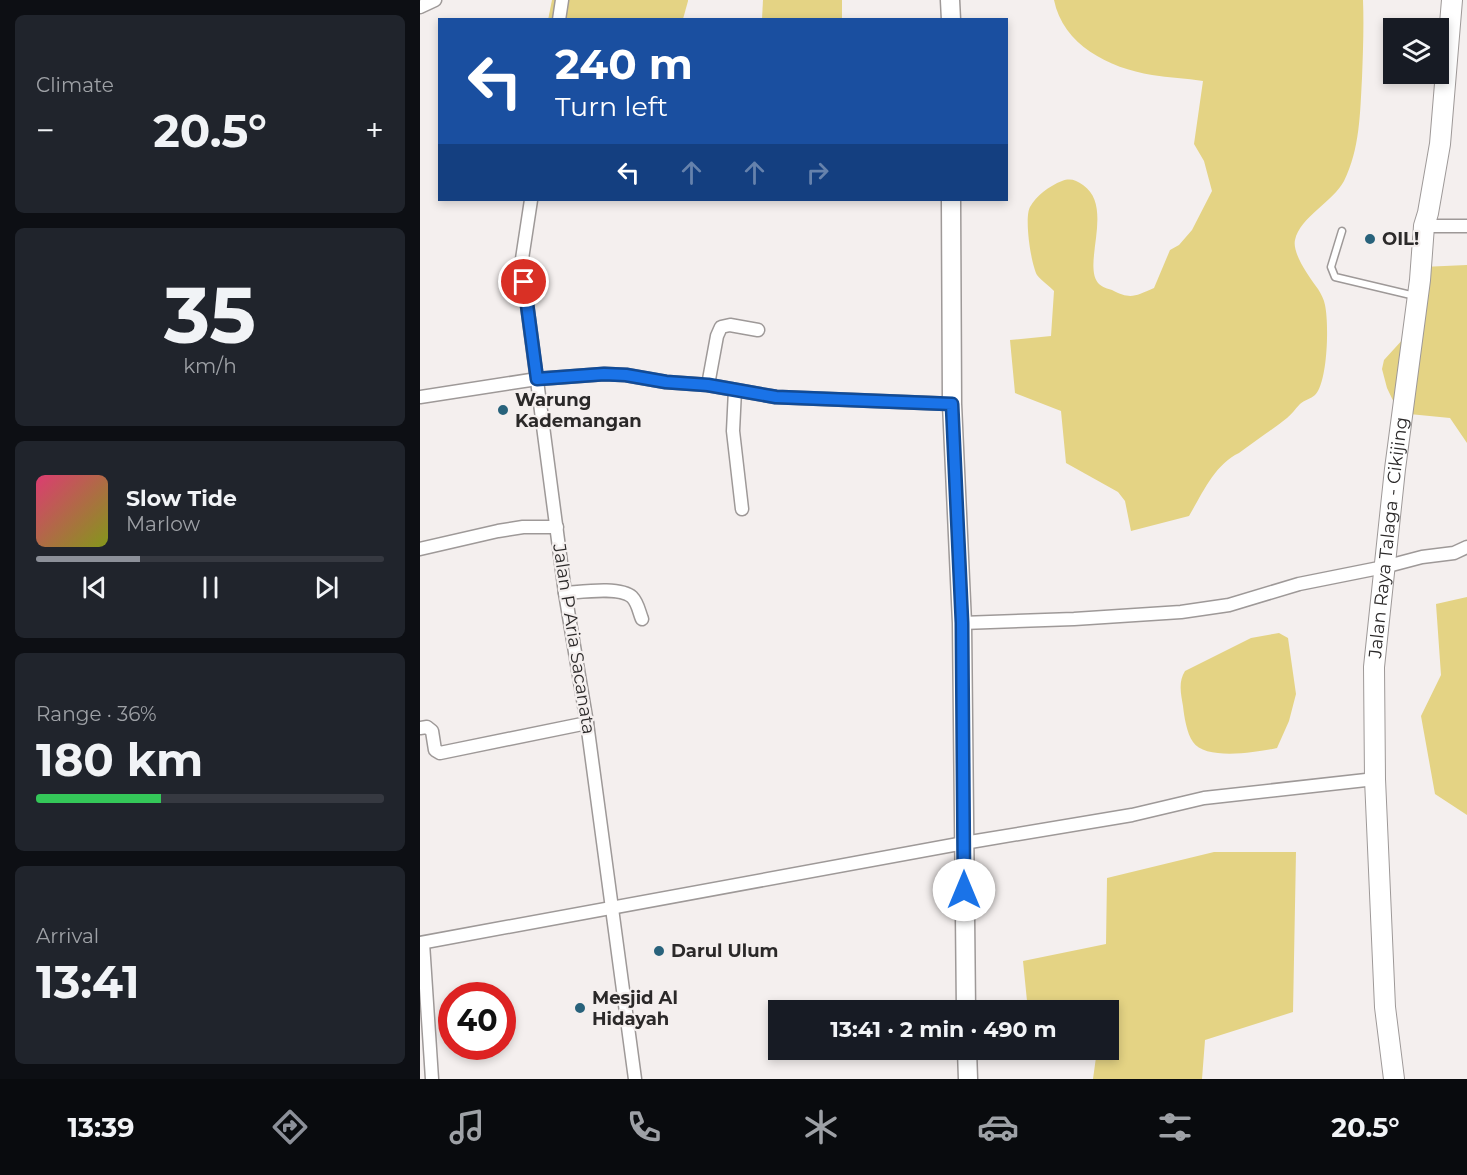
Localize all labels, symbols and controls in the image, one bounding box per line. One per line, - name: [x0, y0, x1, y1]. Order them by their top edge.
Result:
- map controls: [1383, 18, 1449, 84]
- button: layers: [1383, 18, 1449, 84]
- text: 240 m: [555, 38, 693, 90]
- icon: left: [456, 42, 534, 120]
- text: Climate: [36, 73, 114, 97]
- text: Turn left: [555, 90, 668, 123]
- text: 20.5°: [153, 103, 267, 158]
- text: −: [36, 110, 55, 150]
- text: +: [365, 110, 384, 150]
- icon: left: [612, 156, 645, 189]
- icon: ahead: [675, 156, 708, 189]
- icon: ahead: [738, 156, 771, 189]
- icon: right: [801, 156, 834, 189]
- place label: OIL!: [1382, 228, 1419, 250]
- marker: OIL!: [1363, 232, 1377, 246]
- pin: [498, 256, 549, 307]
- icon: arrive: [507, 265, 540, 298]
- text: 35: [164, 267, 256, 363]
- text: km/h: [183, 354, 237, 378]
- place label: Warung Kademangan: [515, 389, 642, 432]
- marker: Warung Kademangan: [496, 403, 510, 417]
- street label: Jalan Raya Talaga - Cikijing: [1364, 416, 1413, 660]
- text: Slow Tide: [126, 485, 237, 512]
- text: Marlow: [126, 512, 200, 536]
- street label: Jalan P Aria Sacanata: [548, 541, 600, 736]
- icon: previous: [78, 571, 111, 604]
- icon: pause: [194, 571, 227, 604]
- icon: next: [310, 571, 343, 604]
- text: Range · 36%: [36, 702, 157, 726]
- text: 180 km: [36, 732, 203, 787]
- position arrow: [932, 858, 996, 922]
- text: Arrival: [36, 924, 99, 948]
- place label: Darul Ulum: [671, 940, 778, 962]
- marker: Darul Ulum: [652, 944, 666, 958]
- text: 13:41: [36, 954, 140, 1009]
- speed limit sign: 40: [438, 982, 516, 1060]
- place label: Mesjid Al Hidayah: [592, 987, 678, 1030]
- marker: Mesjid Al Hidayah: [573, 1001, 587, 1015]
- text: 13:41 · 2 min · 490 m: [830, 1016, 1057, 1043]
- icon: directions: [269, 1106, 311, 1148]
- icon: music: [446, 1106, 488, 1148]
- icon: phone: [623, 1106, 665, 1148]
- icon: climate: [800, 1106, 842, 1148]
- icon: car: [977, 1106, 1019, 1148]
- icon: filters: [1154, 1106, 1196, 1148]
- text: 13:39: [68, 1111, 134, 1144]
- text: 20.5°: [1331, 1111, 1399, 1144]

